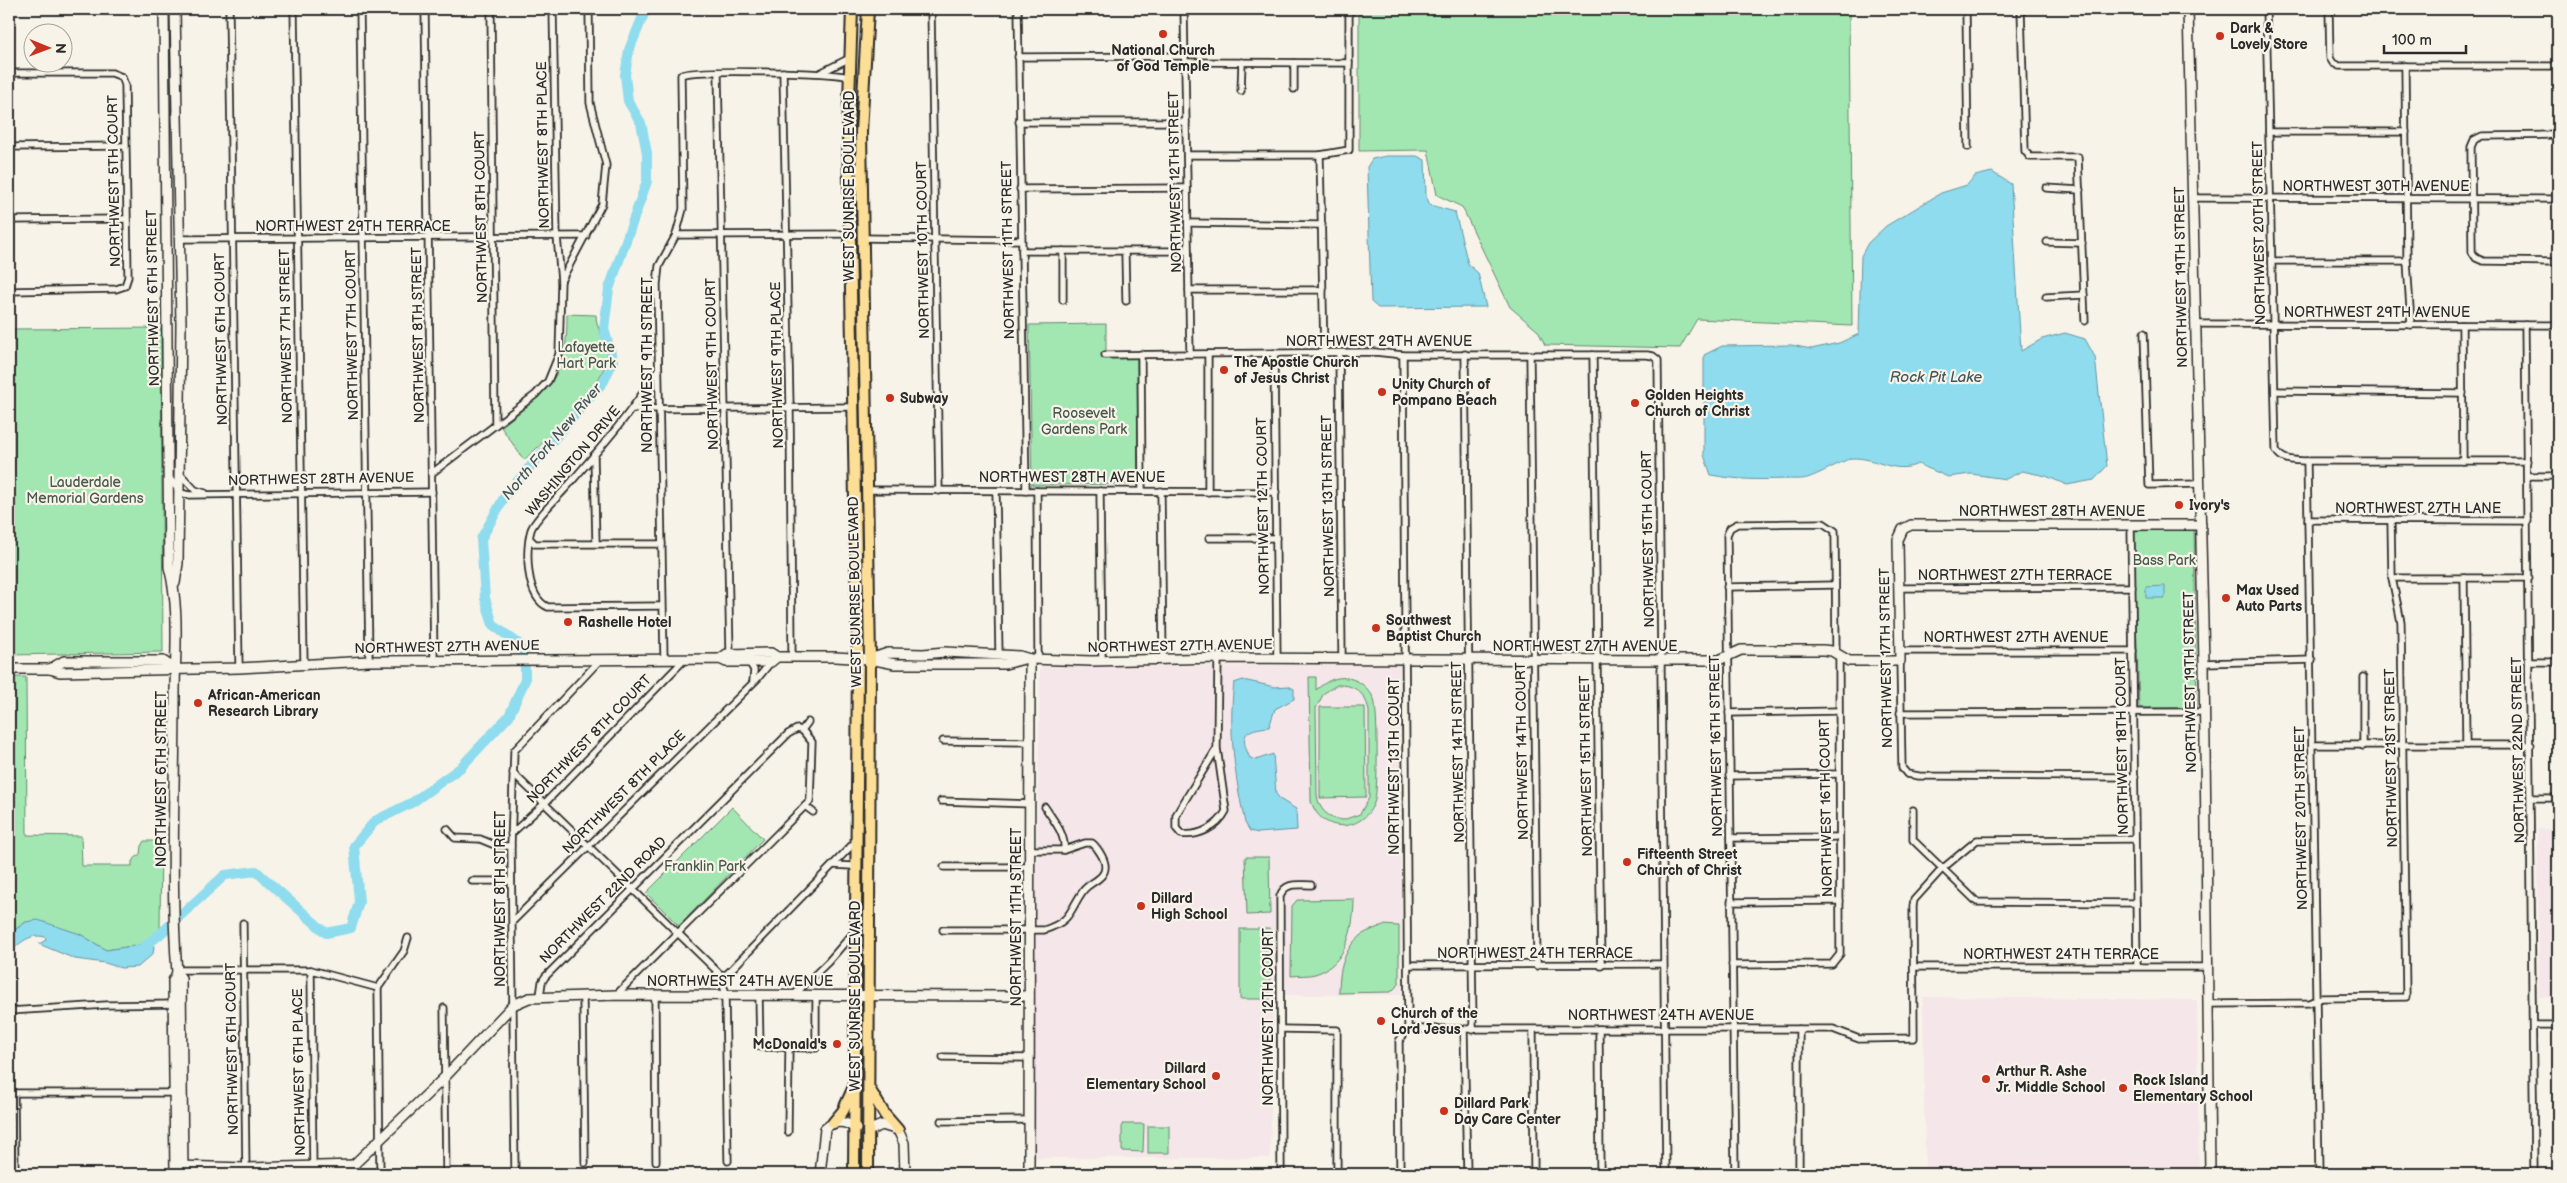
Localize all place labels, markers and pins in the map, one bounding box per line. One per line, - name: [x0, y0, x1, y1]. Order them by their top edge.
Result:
- place label: Dark & Lovely Store: [2230, 20, 2308, 53]
- marker: National Church of God Temple: [1157, 28, 1169, 40]
- marker: Dark & Lovely Store: [2214, 30, 2226, 42]
- place label: National Church of God Temple: [1111, 42, 1215, 75]
- place label: The Apostle Church of Jesus Christ: [1234, 354, 1359, 387]
- marker: The Apostle Church of Jesus Christ: [1218, 364, 1230, 376]
- place label: Unity Church of Pompano Beach: [1392, 376, 1497, 409]
- marker: Unity Church of Pompano Beach: [1376, 386, 1388, 398]
- place label: Golden Heights Church of Christ: [1645, 387, 1750, 420]
- place label: Subway: [900, 390, 949, 407]
- marker: Subway: [884, 392, 896, 404]
- marker: Golden Heights Church of Christ: [1629, 397, 1641, 409]
- place label: Ivory's: [2189, 497, 2230, 514]
- marker: Ivory's: [2173, 499, 2185, 511]
- place label: Max Used Auto Parts: [2235, 582, 2302, 615]
- marker: Max Used Auto Parts: [2220, 592, 2232, 604]
- place label: Southwest Baptist Church: [1386, 612, 1481, 645]
- place label: Rashelle Hotel: [578, 614, 671, 631]
- marker: Rashelle Hotel: [562, 616, 574, 628]
- marker: Southwest Baptist Church: [1370, 622, 1382, 634]
- place label: African-American Research Library: [207, 687, 321, 720]
- marker: African-American Research Library: [192, 697, 204, 709]
- place label: Fifteenth Street Church of Christ: [1637, 846, 1742, 879]
- marker: Fifteenth Street Church of Christ: [1621, 856, 1633, 868]
- place label: Dillard High School: [1151, 890, 1227, 923]
- marker: Dillard High School: [1135, 900, 1147, 912]
- place label: Church of the Lord Jesus: [1391, 1005, 1478, 1038]
- marker: Church of the Lord Jesus: [1375, 1015, 1387, 1027]
- place label: McDonald's: [753, 1036, 827, 1053]
- marker: McDonald's: [831, 1038, 843, 1050]
- place label: Dillard Elementary School: [1086, 1060, 1206, 1093]
- place label: Arthur R. Ashe Jr. Middle School: [1995, 1063, 2105, 1096]
- marker: Dillard Elementary School: [1210, 1070, 1222, 1082]
- place label: Rock Island Elementary School: [2133, 1072, 2253, 1105]
- marker: Arthur R. Ashe Jr. Middle School: [1980, 1073, 1992, 1085]
- marker: Rock Island Elementary School: [2117, 1082, 2129, 1094]
- place label: Dillard Park Day Care Center: [1454, 1095, 1561, 1128]
- marker: Dillard Park Day Care Center: [1438, 1105, 1450, 1117]

